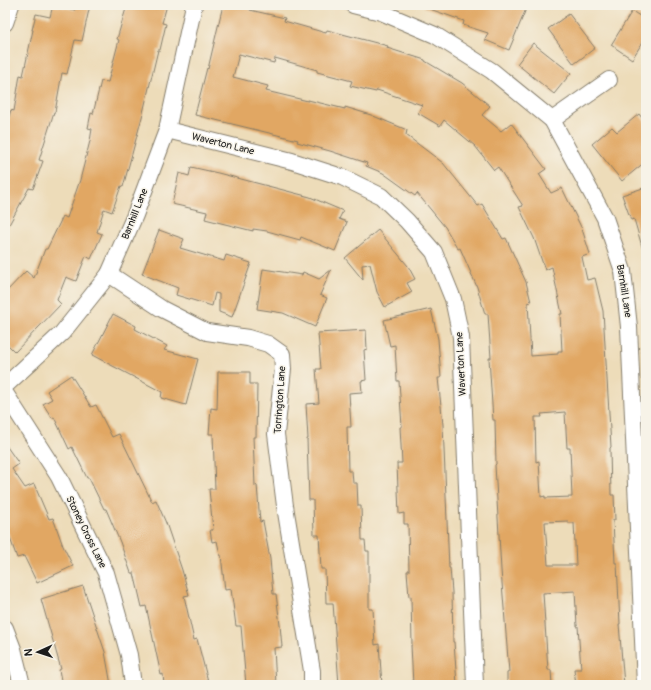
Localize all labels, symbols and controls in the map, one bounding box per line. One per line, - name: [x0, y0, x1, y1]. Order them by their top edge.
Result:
- street label: Waverton Lane: [191, 130, 256, 158]
- street label: Barnhill Lane: [119, 187, 151, 241]
- street label: Barnhill Lane: [614, 264, 634, 318]
- street label: Waverton Lane: [453, 332, 469, 396]
- street label: Torrington Lane: [272, 366, 288, 434]
- street label: Stoney Cross Lane: [63, 494, 109, 570]
- north arrow: [18, 632, 58, 672]
- text: N: [22, 648, 35, 657]

